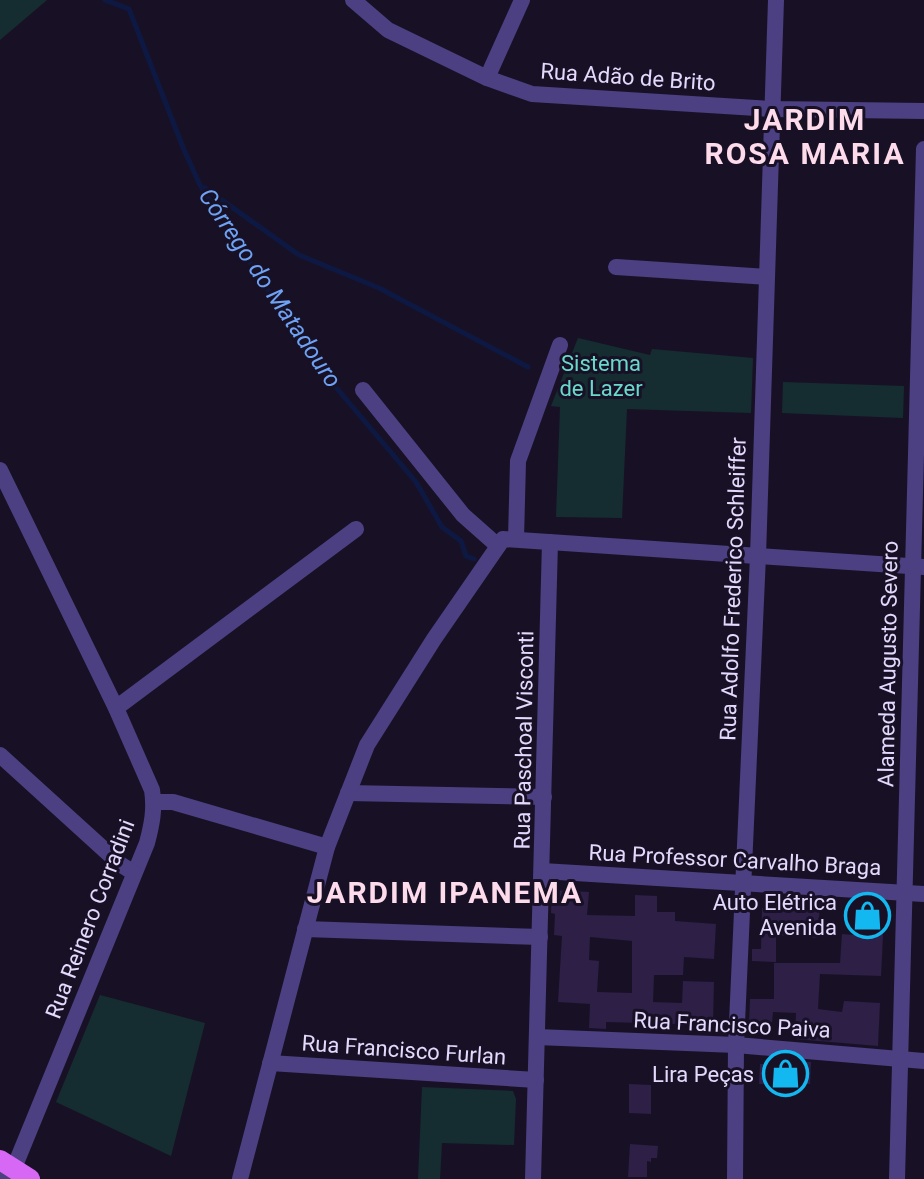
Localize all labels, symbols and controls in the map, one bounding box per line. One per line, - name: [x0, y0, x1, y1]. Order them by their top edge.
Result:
- street label: Rua Adão de Brito: [540, 58, 716, 96]
- district label: JARDIM ROSA MARIA: [704, 102, 906, 171]
- water label: Córrego do Matadouro: [193, 183, 347, 393]
- park label: Sistema de Lazer: [559, 351, 643, 401]
- street label: Rua Adolfo Frederico Schleiffer: [715, 436, 751, 741]
- street label: Alameda Augusto Severo: [873, 541, 903, 787]
- street label: Rua Paschoal Visconti: [510, 630, 538, 850]
- street label: Rua Reinero Corradini: [40, 816, 140, 1022]
- street label: Rua Professor Carvalho Braga: [588, 840, 882, 880]
- district label: JARDIM IPANEMA: [307, 875, 583, 910]
- place label: Auto Elétrica Avenida: [713, 890, 837, 940]
- shop icon: Auto Elétrica Avenida: [844, 891, 892, 939]
- street label: Rua Francisco Paiva: [633, 1007, 831, 1043]
- street label: Rua Francisco Furlan: [301, 1030, 507, 1070]
- shop icon: Lira Peças: [761, 1050, 809, 1098]
- place label: Lira Peças: [652, 1062, 754, 1087]

